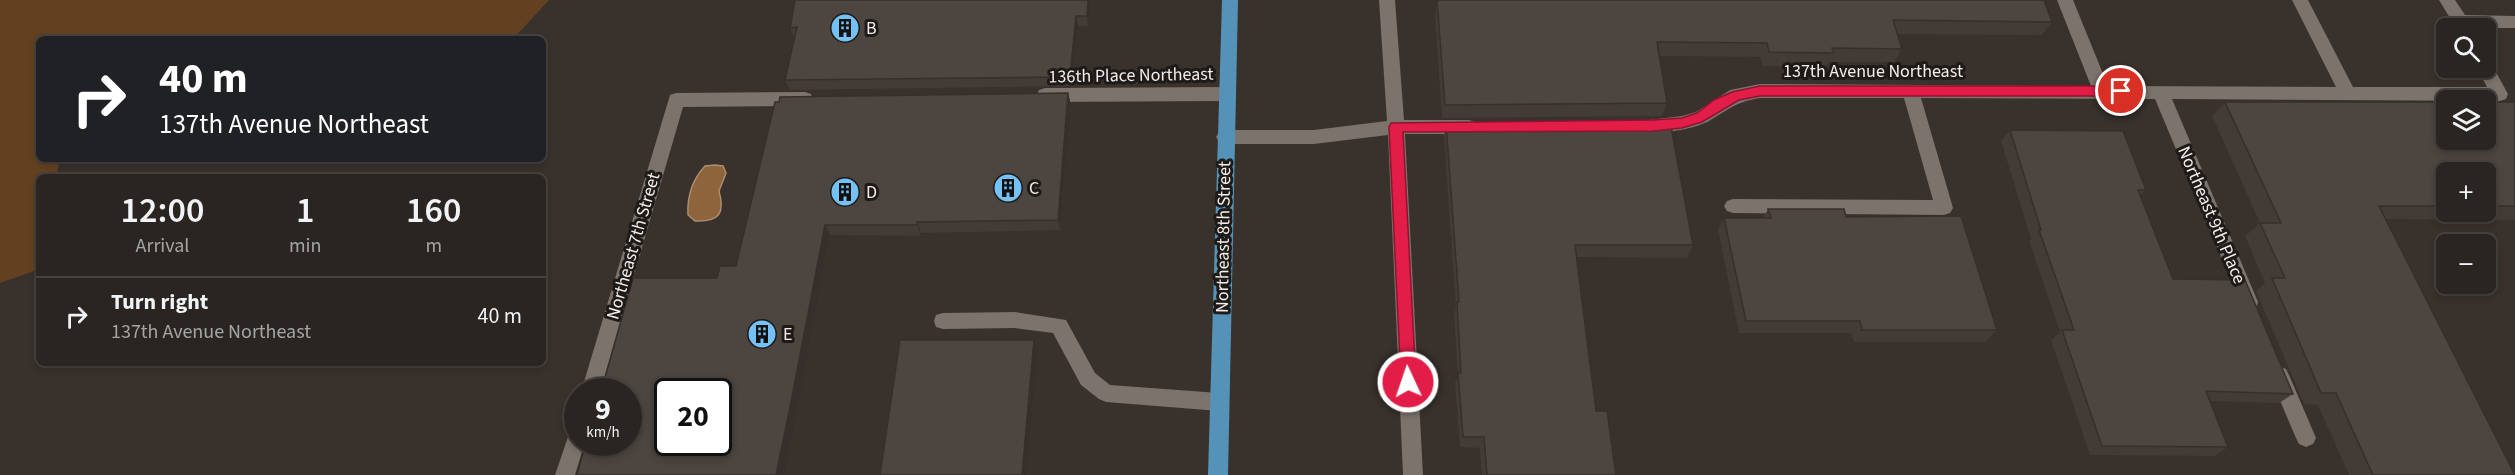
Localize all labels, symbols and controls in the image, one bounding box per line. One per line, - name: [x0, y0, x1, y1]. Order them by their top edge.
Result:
- building icon: B: [829, 12, 861, 44]
- place label: B: [866, 16, 877, 41]
- map controls: [2436, 18, 2496, 294]
- button: search: [2436, 18, 2496, 78]
- text: 40 m: [159, 49, 248, 109]
- street label: 137th Avenue Northeast: [1783, 59, 1963, 84]
- icon: right: [60, 60, 138, 138]
- street label: 136th Place Northeast: [1048, 62, 1214, 89]
- pin: [2095, 65, 2146, 116]
- icon: arrive: [2104, 74, 2137, 107]
- button: layers: [2436, 90, 2496, 150]
- text: 137th Avenue Northeast: [159, 105, 429, 144]
- street label: Northeast 9th Place: [2171, 143, 2252, 288]
- street label: Northeast 8th Street: [1210, 161, 1237, 313]
- button: +: [2436, 162, 2496, 222]
- street label: Northeast 7th Street: [601, 170, 666, 322]
- building icon: C: [992, 172, 1024, 204]
- building icon: D: [829, 176, 861, 208]
- place label: C: [1029, 176, 1039, 201]
- place label: D: [866, 180, 877, 205]
- text: 12:00: [121, 185, 204, 236]
- text: 1: [296, 185, 314, 236]
- text: 160: [406, 185, 461, 236]
- text: Arrival: [136, 232, 189, 260]
- text: min: [289, 232, 321, 260]
- text: m: [425, 232, 442, 260]
- button: −: [2436, 234, 2496, 294]
- text: Turn right: [111, 286, 208, 318]
- icon: right: [60, 300, 93, 333]
- text: 40 m: [477, 300, 522, 332]
- text: 137th Avenue Northeast: [111, 318, 311, 346]
- building icon: E: [746, 318, 778, 350]
- place label: E: [783, 322, 793, 347]
- position arrow: [1376, 350, 1440, 414]
- speed limit sign: 20: [654, 378, 732, 456]
- text: 9: [595, 388, 611, 431]
- text: km/h: [586, 422, 620, 443]

